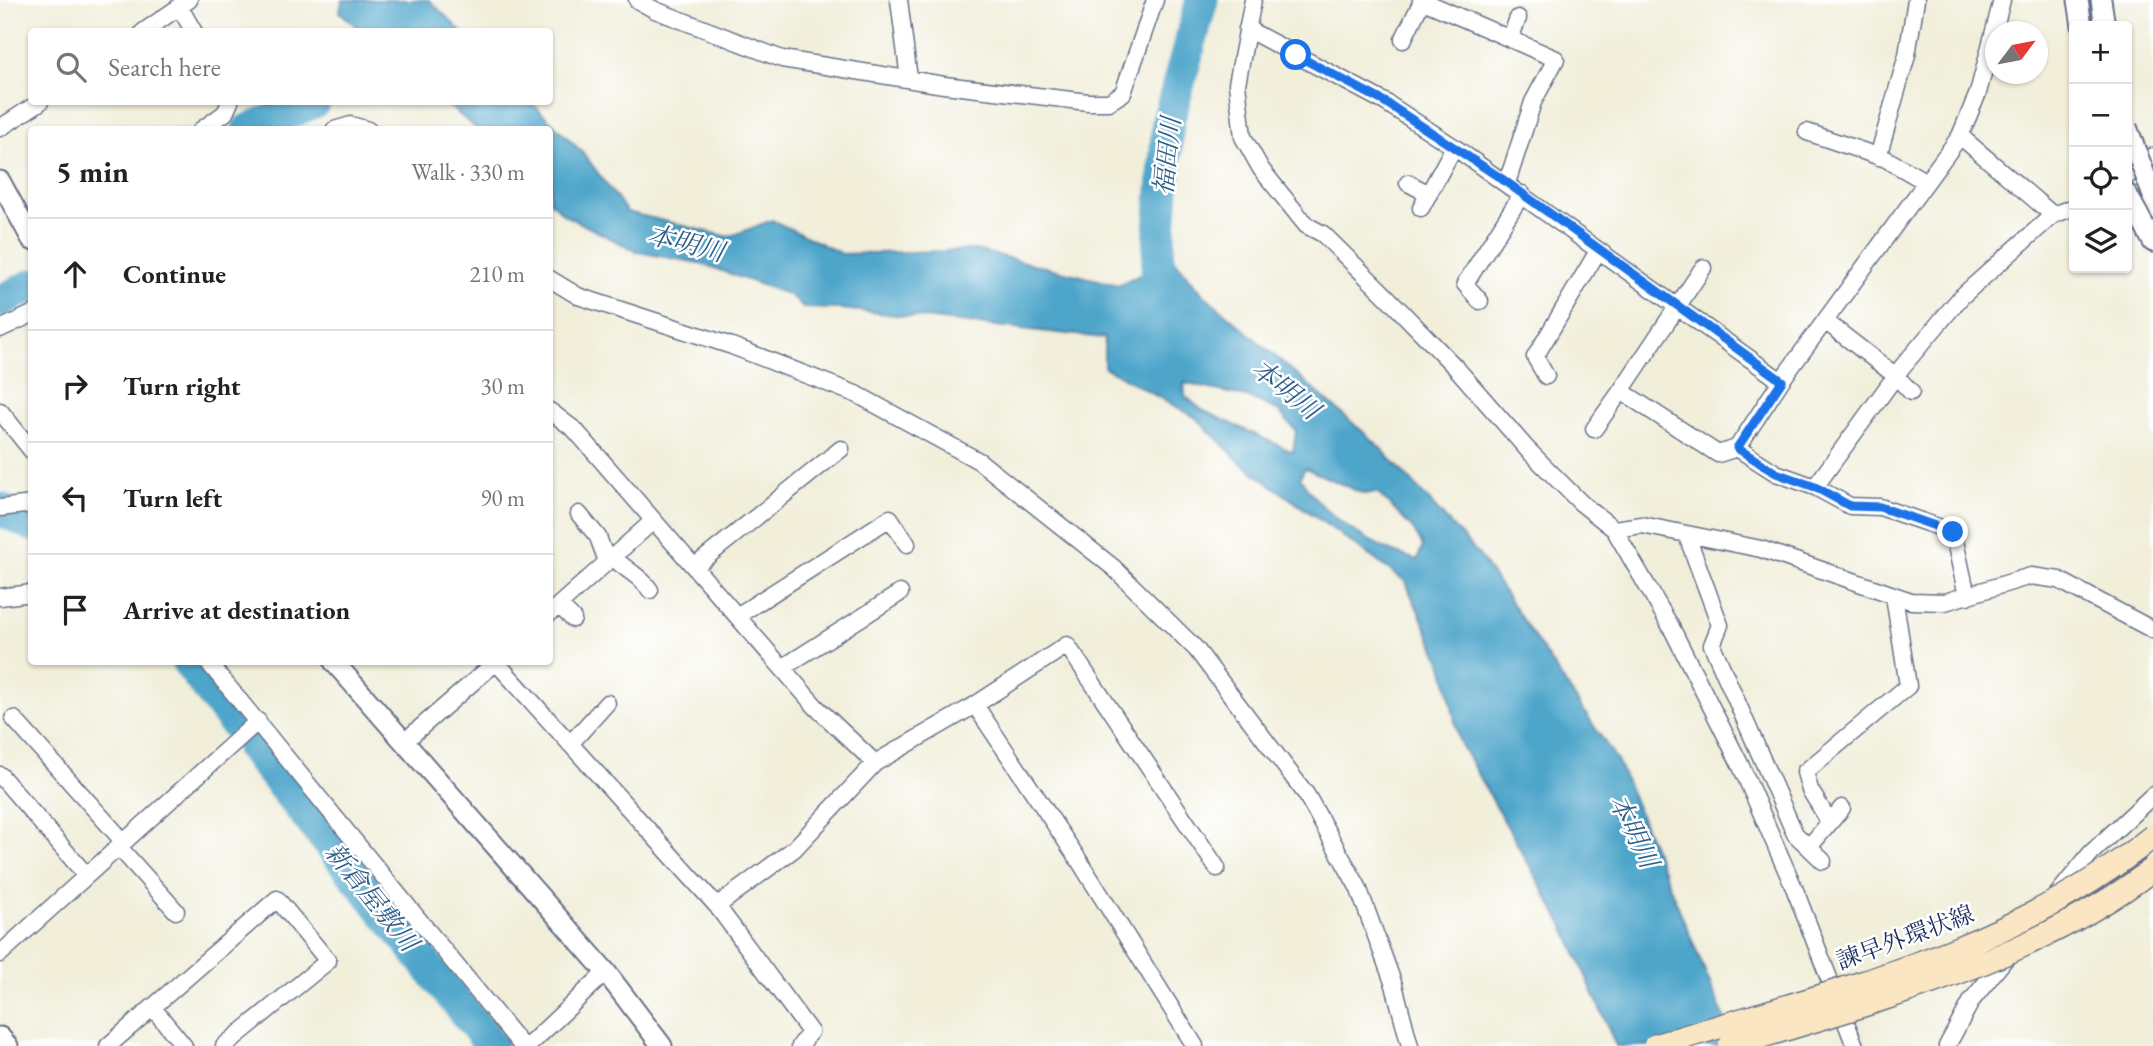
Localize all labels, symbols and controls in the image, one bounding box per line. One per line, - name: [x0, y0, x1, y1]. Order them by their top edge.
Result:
- north arrow: [1985, 21, 2048, 84]
- map controls: [2069, 21, 2132, 273]
- button: +: [2069, 21, 2132, 84]
- search box: [28, 28, 553, 105]
- route start: [1280, 39, 1311, 70]
- icon: search: [52, 48, 90, 86]
- text: Search here: [108, 50, 221, 84]
- button: −: [2069, 84, 2132, 147]
- water label: 福田川: [1146, 112, 1188, 197]
- button: locate: [2069, 147, 2132, 210]
- text: 5 min: [56, 152, 129, 191]
- text: Walk · 330 m: [411, 157, 525, 187]
- button: layers: [2069, 210, 2132, 273]
- water label: 本明川: [644, 217, 731, 270]
- icon: ahead: [56, 255, 94, 293]
- text: Continue: [123, 257, 226, 291]
- text: 210 m: [469, 259, 525, 289]
- water label: 本明川: [1245, 351, 1329, 429]
- icon: right: [56, 367, 94, 405]
- text: Turn right: [123, 369, 241, 403]
- text: 30 m: [480, 371, 525, 401]
- icon: left: [56, 479, 94, 517]
- text: Turn left: [123, 481, 222, 515]
- text: 90 m: [480, 483, 525, 513]
- route end: [1937, 516, 1968, 547]
- icon: arrive: [56, 591, 94, 629]
- text: Arrive at destination: [123, 593, 350, 627]
- water label: 本明川: [1602, 788, 1668, 876]
- water label: 新倉屋敷川: [318, 836, 428, 961]
- street label: 諫早外環状線: [1832, 898, 1978, 976]

